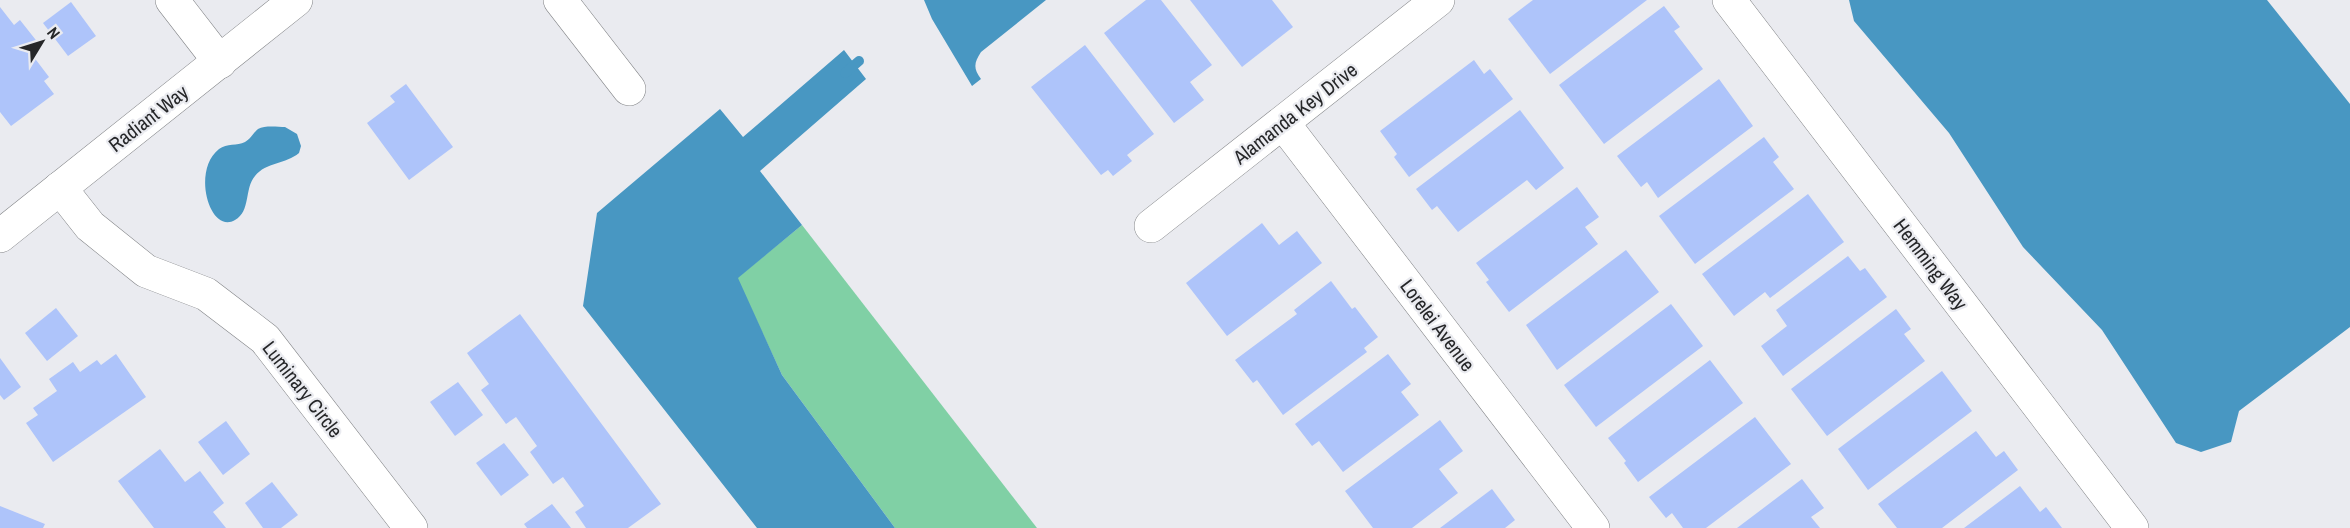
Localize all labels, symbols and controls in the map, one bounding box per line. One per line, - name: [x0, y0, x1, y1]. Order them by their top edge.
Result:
- north arrow: [12, 12, 72, 72]
- text: N: [42, 22, 65, 43]
- street label: Alamanda Key Drive: [1227, 56, 1363, 171]
- street label: Radiant Way: [103, 78, 194, 158]
- street label: Hemming Way: [1888, 213, 1975, 316]
- street label: Lorelei Avenue: [1394, 273, 1482, 377]
- street label: Luminary Circle: [257, 335, 349, 443]

